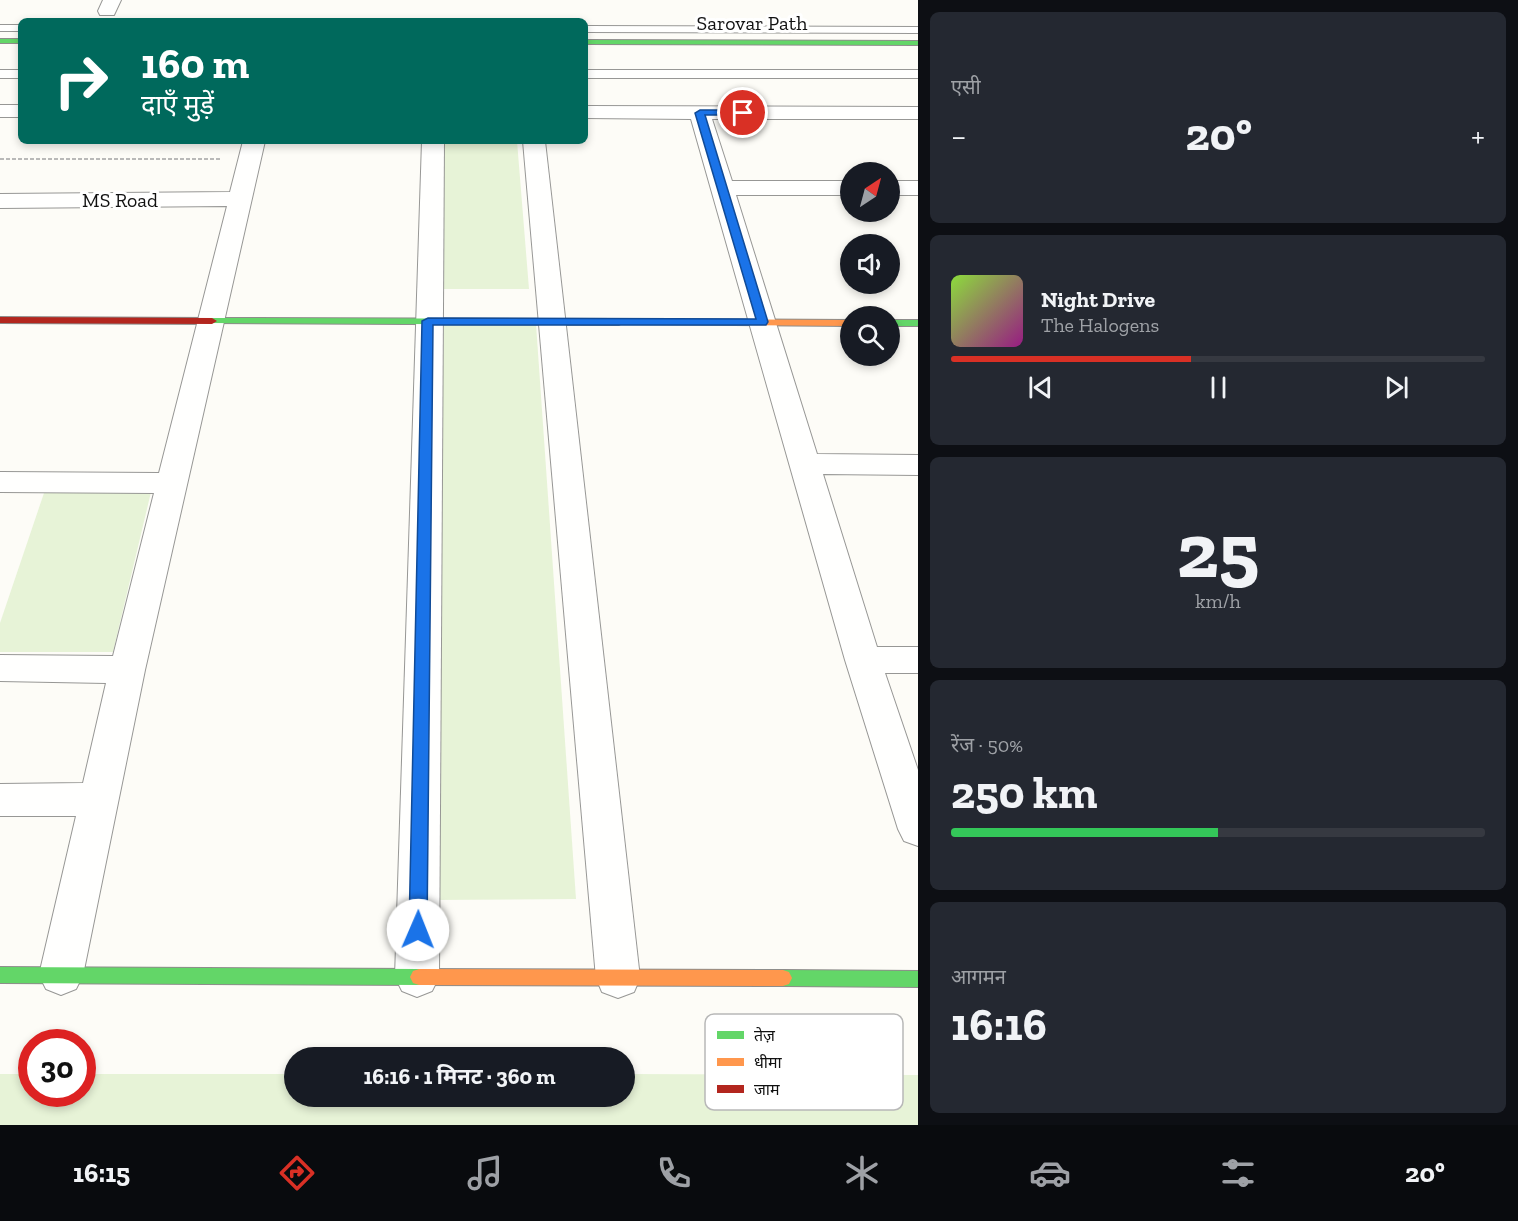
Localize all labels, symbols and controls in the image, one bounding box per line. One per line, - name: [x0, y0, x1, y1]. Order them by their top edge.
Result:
- street label: Sarovar Path: [697, 11, 808, 35]
- text: 160 m: [141, 38, 249, 89]
- icon: right: [42, 42, 120, 120]
- text: एसी: [951, 75, 981, 99]
- pin: [717, 87, 768, 138]
- text: दाएँ मुड़ें: [141, 89, 214, 121]
- icon: arrive: [726, 96, 759, 129]
- text: 20°: [1186, 108, 1252, 162]
- text: −: [951, 116, 966, 155]
- text: +: [1471, 116, 1485, 155]
- north arrow: [840, 162, 900, 222]
- map controls: [840, 162, 900, 366]
- street label: MS Road: [82, 188, 158, 212]
- button: sound: [840, 234, 900, 294]
- text: Night Drive: [1041, 286, 1155, 313]
- button: search: [840, 306, 900, 366]
- text: The Halogens: [1041, 313, 1159, 337]
- icon: previous: [1024, 371, 1057, 404]
- icon: pause: [1202, 371, 1235, 404]
- icon: next: [1380, 371, 1413, 404]
- text: 25: [1177, 503, 1259, 597]
- text: km/h: [1195, 589, 1241, 613]
- text: रेंज · 50%: [951, 733, 1023, 757]
- text: 250 km: [951, 766, 1097, 820]
- position arrow: [386, 898, 450, 962]
- text: आगमन: [951, 965, 1006, 989]
- text: 16:16: [951, 998, 1047, 1052]
- legend: [705, 1014, 903, 1110]
- text: तेज़: [754, 1026, 776, 1045]
- speed limit sign: 30: [18, 1029, 96, 1107]
- text: धीमा: [754, 1053, 783, 1072]
- text: 16:16 · 1 मिनट · 360 m: [363, 1063, 556, 1090]
- text: जाम: [754, 1080, 780, 1099]
- icon: directions: [276, 1152, 318, 1194]
- icon: music: [464, 1152, 506, 1194]
- icon: phone: [653, 1152, 695, 1194]
- icon: climate: [841, 1152, 883, 1194]
- icon: car: [1029, 1152, 1071, 1194]
- icon: filters: [1217, 1152, 1259, 1194]
- text: 16:15: [73, 1157, 130, 1189]
- text: 20°: [1405, 1157, 1445, 1189]

